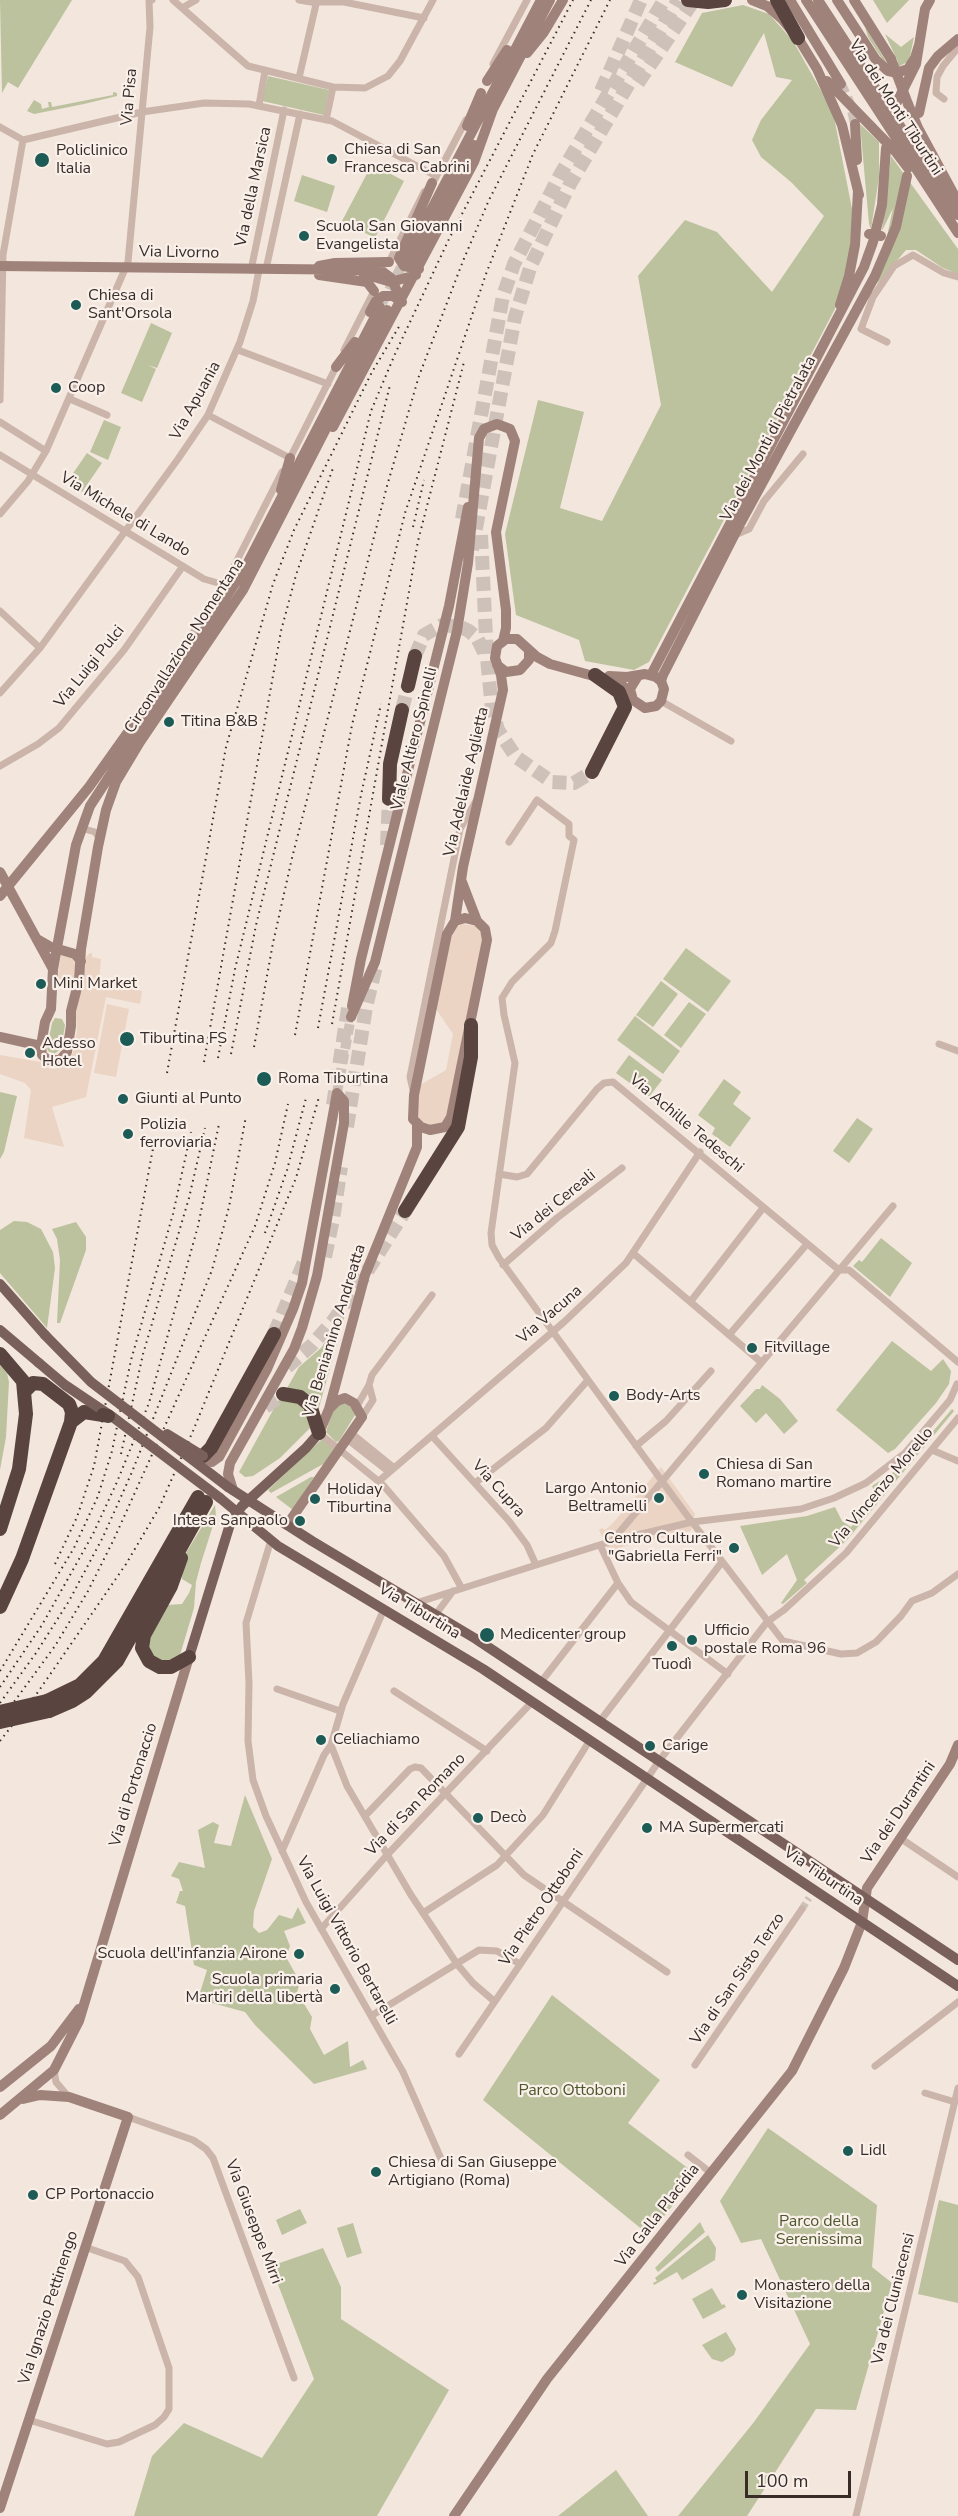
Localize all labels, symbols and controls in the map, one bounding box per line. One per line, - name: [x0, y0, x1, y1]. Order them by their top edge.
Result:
- street label: Via dei Monti Tiburtini: [844, 37, 946, 179]
- street label: Via Pisa: [118, 68, 142, 126]
- street label: Via della Marsica: [232, 125, 276, 249]
- place label: Chiesa di San Francesca Cabrini: [344, 140, 470, 178]
- place label: Policlinico Italia: [56, 141, 128, 179]
- marker: Policlinico Italia: [33, 151, 51, 169]
- marker: Chiesa di San Francesca Cabrini: [325, 152, 339, 166]
- place label: Scuola San Giovanni Evangelista: [316, 217, 463, 255]
- marker: Scuola San Giovanni Evangelista: [297, 229, 311, 243]
- street label: Via Livorno: [139, 243, 219, 263]
- place label: Chiesa di Sant'Orsola: [88, 286, 172, 324]
- marker: Chiesa di Sant'Orsola: [69, 298, 83, 312]
- street label: Via dei Monti di Pietralata: [717, 353, 821, 525]
- street label: Via Apuania: [167, 358, 225, 444]
- place label: Coop: [68, 378, 105, 398]
- marker: Coop: [49, 381, 63, 395]
- street label: Via Michele di Lando: [56, 468, 194, 562]
- street label: Circonvallazione Nomentana: [121, 555, 249, 737]
- street label: Via Luigi Pulci: [51, 622, 129, 712]
- street label: Viale Altiero Spinelli: [388, 665, 442, 813]
- street label: Via Adelaide Aglietta: [440, 705, 494, 859]
- place label: Titina B&B: [181, 712, 258, 732]
- marker: Titina B&B: [162, 715, 176, 729]
- place label: Mini Market: [53, 974, 137, 994]
- marker: Mini Market: [34, 977, 48, 991]
- place label: Tiburtina FS: [140, 1029, 227, 1049]
- marker: Tiburtina FS: [118, 1030, 136, 1048]
- place label: Adesso Hotel: [42, 1034, 96, 1072]
- marker: Adesso Hotel: [23, 1046, 37, 1060]
- place label: Roma Tiburtina: [278, 1069, 388, 1089]
- marker: Roma Tiburtina: [255, 1070, 273, 1088]
- street label: Via Achille Tedeschi: [625, 1070, 747, 1178]
- place label: Giunti al Punto: [135, 1089, 242, 1109]
- marker: Giunti al Punto: [116, 1092, 130, 1106]
- place label: Polizia ferroviaria: [140, 1115, 212, 1153]
- marker: Polizia ferroviaria: [121, 1127, 135, 1141]
- street label: Via dei Cereali: [508, 1166, 600, 1246]
- street label: Via Beniamino Andreatta: [300, 1242, 370, 1420]
- street label: Via Vacuna: [514, 1282, 586, 1348]
- place label: Fitvillage: [764, 1338, 830, 1358]
- marker: Fitvillage: [745, 1341, 759, 1355]
- place label: Body-Arts: [626, 1386, 701, 1406]
- marker: Body-Arts: [607, 1389, 621, 1403]
- street label: Via Vincenzo Morello: [826, 1424, 938, 1552]
- place label: Chiesa di San Romano martire: [716, 1455, 831, 1493]
- street label: Via Cupra: [467, 1456, 529, 1522]
- marker: Chiesa di San Romano martire: [697, 1467, 711, 1481]
- place label: Largo Antonio Beltramelli: [545, 1479, 647, 1517]
- place label: Holiday Tiburtina: [327, 1480, 392, 1518]
- marker: Largo Antonio Beltramelli: [652, 1491, 666, 1505]
- marker: Holiday Tiburtina: [308, 1492, 322, 1506]
- place label: Intesa Sanpaolo: [173, 1511, 288, 1531]
- marker: Intesa Sanpaolo: [293, 1514, 307, 1528]
- place label: Centro Culturale "Gabriella Ferri": [604, 1529, 722, 1567]
- marker: Centro Culturale "Gabriella Ferri": [727, 1541, 741, 1555]
- street label: Via Tiburtina: [375, 1580, 463, 1644]
- place label: Ufficio postale Roma 96: [704, 1621, 826, 1659]
- place label: Medicenter group: [500, 1625, 626, 1645]
- marker: Medicenter group: [478, 1626, 496, 1644]
- marker: Ufficio postale Roma 96: [685, 1633, 699, 1647]
- marker: Tuodì: [665, 1639, 679, 1653]
- place label: Tuodì: [652, 1655, 692, 1675]
- street label: Via di Portonaccio: [106, 1721, 162, 1849]
- place label: Celiachiamo: [333, 1730, 420, 1750]
- marker: Celiachiamo: [314, 1733, 328, 1747]
- place label: Carige: [662, 1736, 708, 1756]
- marker: Carige: [643, 1739, 657, 1753]
- street label: Via di San Romano: [362, 1750, 470, 1860]
- street label: Via dei Durantini: [858, 1758, 940, 1868]
- place label: Decò: [490, 1808, 527, 1828]
- marker: Decò: [471, 1811, 485, 1825]
- place label: MA Supermercati: [659, 1818, 784, 1838]
- marker: MA Supermercati: [640, 1821, 654, 1835]
- street label: Via Tiburtina: [779, 1843, 867, 1911]
- street label: Via Pietro Ottoboni: [496, 1846, 588, 1970]
- street label: Via Luigi Vittorio Bertarelli: [292, 1853, 400, 2029]
- street label: Via di San Sisto Terzo: [687, 1910, 789, 2048]
- place label: Scuola dell'infanzia Airone: [97, 1944, 287, 1964]
- marker: Scuola dell'infanzia Airone: [292, 1947, 306, 1961]
- place label: Scuola primaria Martiri della libertà: [185, 1970, 323, 2008]
- marker: Scuola primaria Martiri della libertà: [328, 1982, 342, 1996]
- park label: Parco Ottoboni: [518, 2081, 626, 2101]
- place label: Lidl: [860, 2141, 886, 2161]
- marker: Lidl: [841, 2144, 855, 2158]
- place label: Chiesa di San Giuseppe Artigiano (Roma): [388, 2153, 557, 2191]
- street label: Via Giuseppe Mirri: [220, 2157, 286, 2287]
- street label: Via Galla Placidia: [612, 2161, 704, 2271]
- marker: Chiesa di San Giuseppe Artigiano (Roma): [369, 2165, 383, 2179]
- place label: CP Portonaccio: [45, 2185, 154, 2205]
- marker: CP Portonaccio: [26, 2188, 40, 2202]
- park label: Parco della Serenissima: [776, 2212, 862, 2250]
- street label: Via Ignazio Pettinengo: [15, 2229, 83, 2387]
- street label: Via dei Cluniacensi: [868, 2231, 920, 2367]
- place label: Monastero della Visitazione: [754, 2276, 870, 2314]
- marker: Monastero della Visitazione: [735, 2288, 749, 2302]
- scale bar: [748, 2459, 854, 2497]
- text: 100 m: [756, 2469, 808, 2493]

